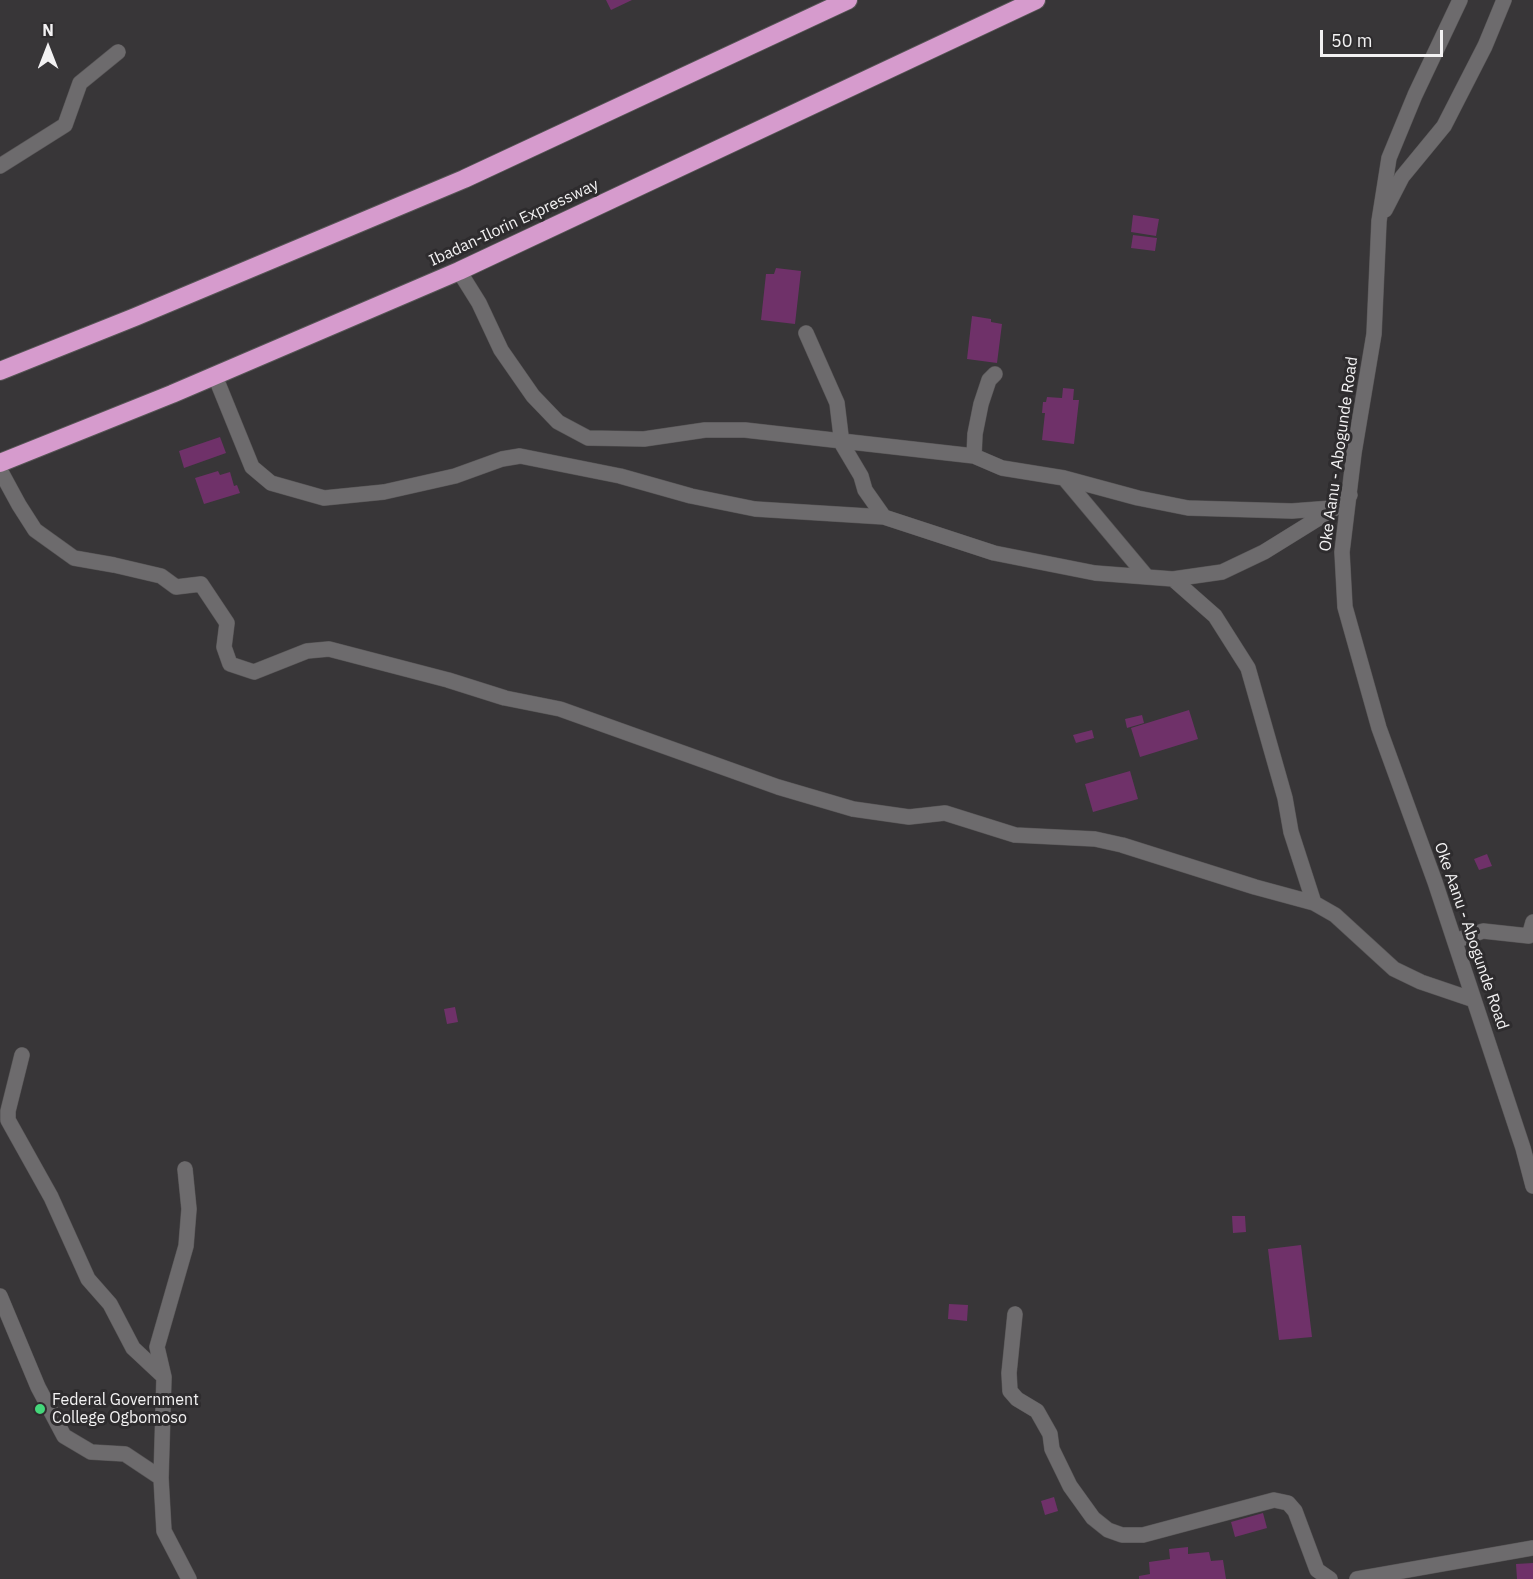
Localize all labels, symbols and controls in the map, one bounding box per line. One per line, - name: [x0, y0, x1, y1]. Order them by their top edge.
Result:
- north arrow: [18, 18, 78, 78]
- scale bar: [1323, 18, 1446, 56]
- text: N: [42, 20, 54, 40]
- text: 50 m: [1331, 29, 1373, 52]
- street label: Ibadan-Ilorin Expressway: [426, 175, 602, 271]
- street label: Oke Aanu - Abogunde Road: [1316, 355, 1362, 553]
- street label: Oke Aanu - Abogunde Road: [1430, 840, 1512, 1032]
- place label: Federal Government College Ogbomoso: [52, 1390, 199, 1428]
- marker: Federal Government College Ogbomoso: [33, 1402, 47, 1416]

